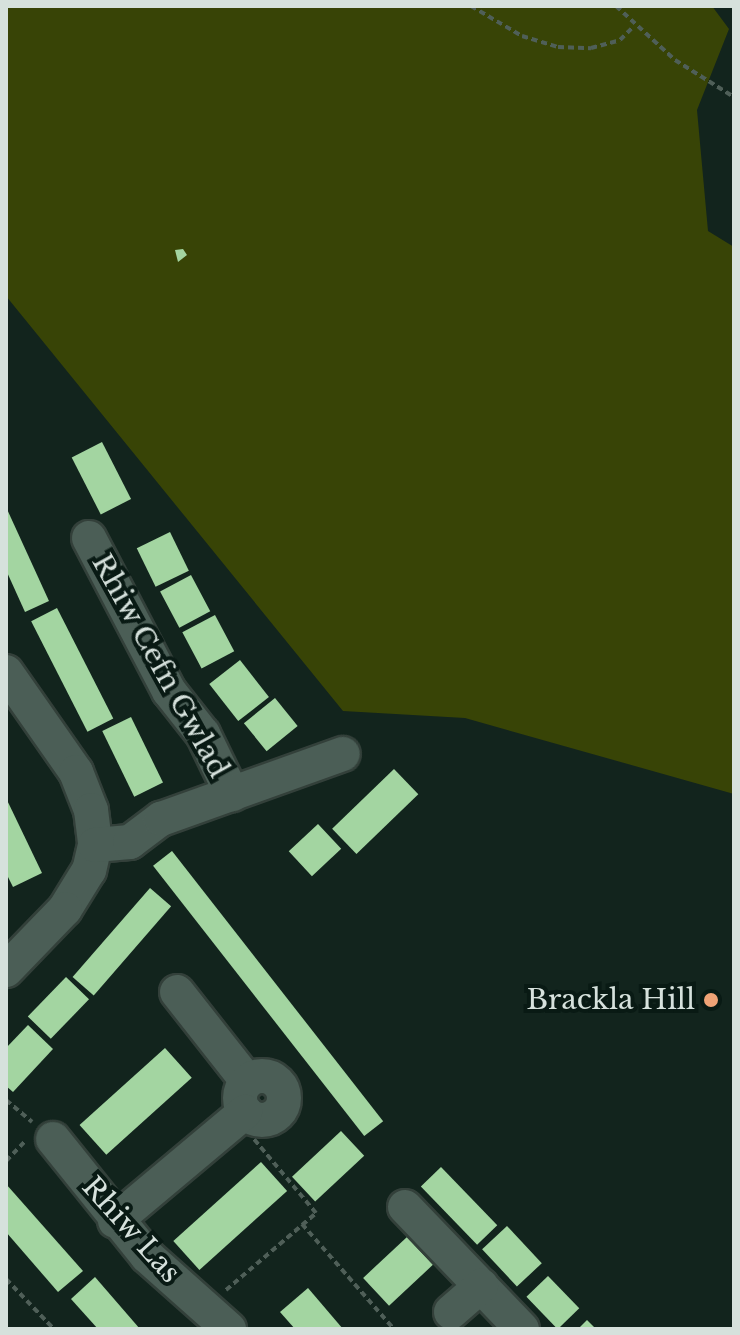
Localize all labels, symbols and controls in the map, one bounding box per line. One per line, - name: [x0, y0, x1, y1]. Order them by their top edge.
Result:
- street label: Rhiw Cefn Gwlad: [84, 548, 236, 784]
- place label: Brackla Hill: [526, 983, 695, 1017]
- marker: Brackla Hill: [702, 991, 720, 1009]
- street label: Rhiw Las: [75, 1170, 187, 1290]

